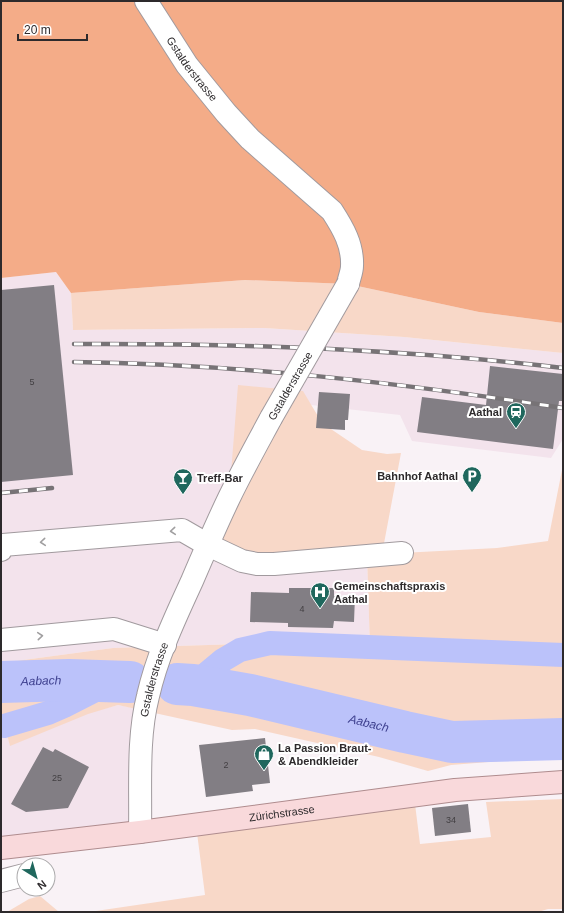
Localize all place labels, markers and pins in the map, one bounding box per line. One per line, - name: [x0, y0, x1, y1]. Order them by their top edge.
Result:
- station icon: Aathal: [505, 401, 527, 429]
- place label: Aathal: [468, 406, 502, 418]
- parking icon: Bahnhof Aathal: [461, 465, 483, 493]
- bar icon: Treff-Bar: [172, 467, 194, 495]
- place label: Bahnhof Aathal: [377, 470, 458, 482]
- place label: Treff-Bar: [197, 472, 244, 484]
- place label: Gemeinschaftspraxis Aathal: [334, 580, 445, 605]
- hospital icon: Gemeinschaftspraxis Aathal: [309, 581, 331, 609]
- place label: La Passion Braut- & Abendkleider: [278, 742, 372, 767]
- shop icon: La Passion Braut- & Abendkleider: [253, 743, 275, 771]

